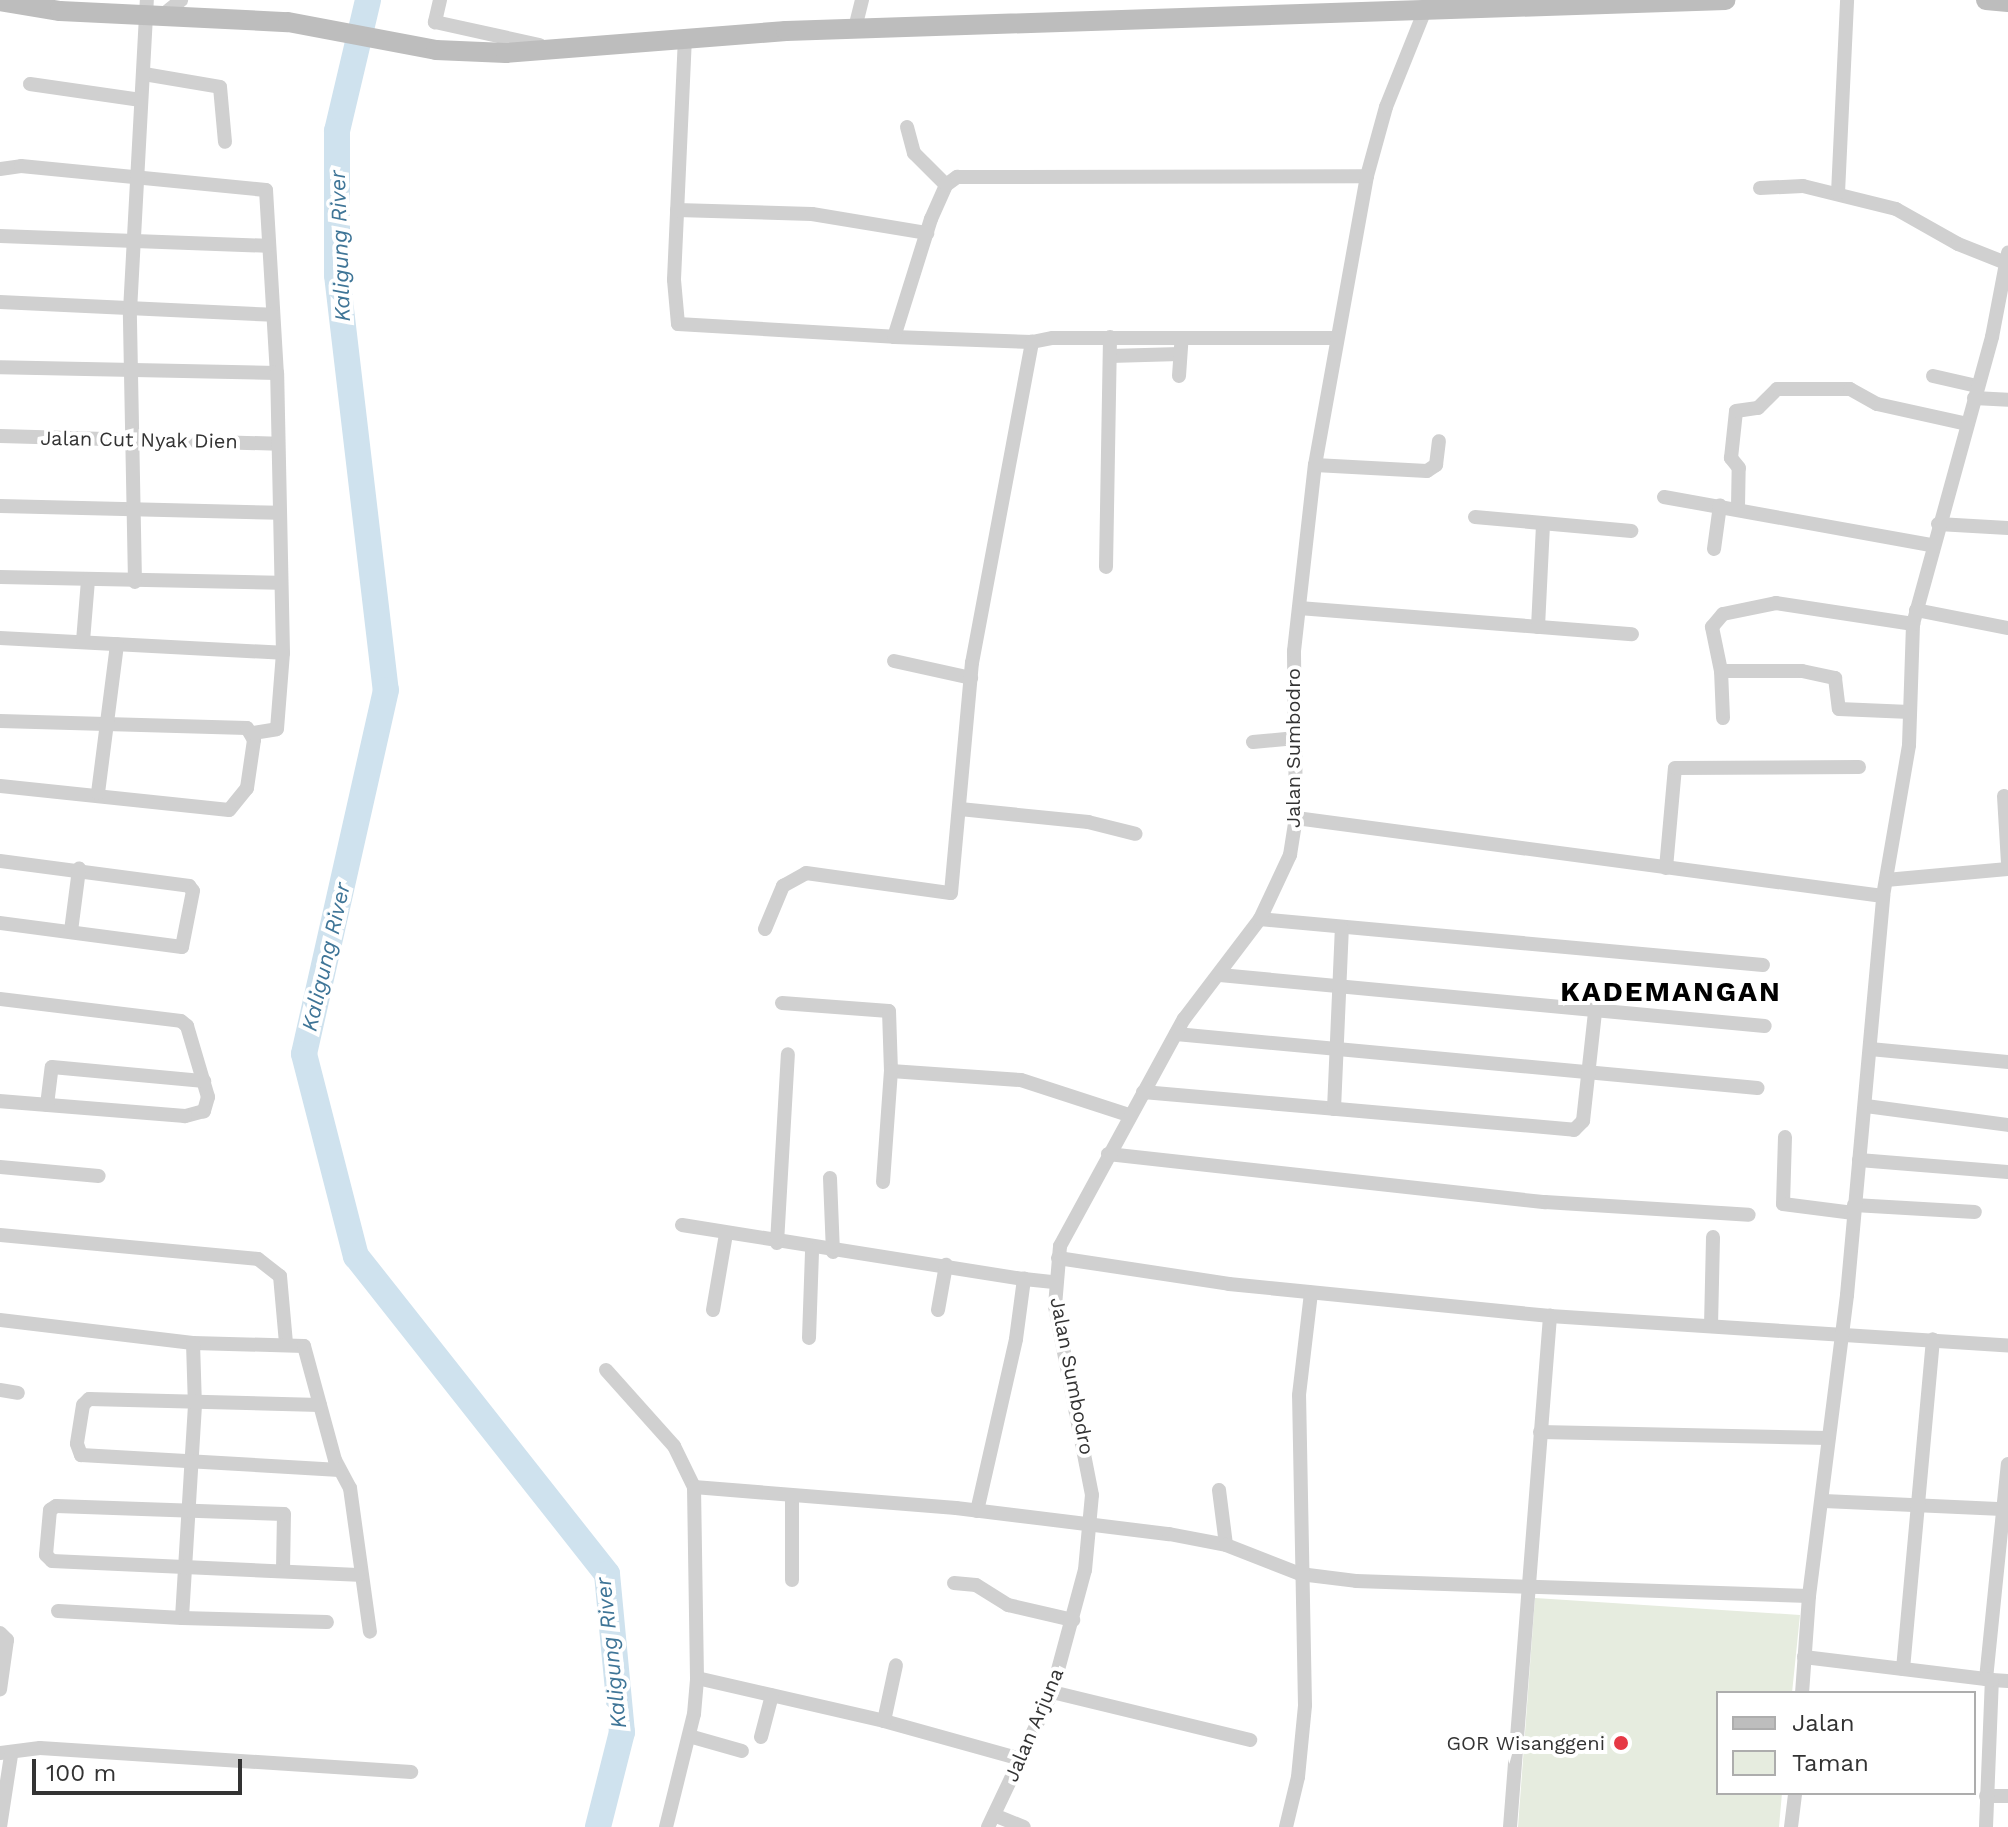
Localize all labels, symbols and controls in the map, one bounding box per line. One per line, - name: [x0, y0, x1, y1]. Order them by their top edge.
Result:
- water label: Kaligung River: [324, 170, 356, 322]
- street label: Jalan Cut Nyak Dien: [40, 426, 238, 454]
- street label: Jalan Sumbodro: [1281, 668, 1305, 828]
- water label: Kaligung River: [296, 880, 356, 1034]
- district label: KADEMANGAN: [1560, 975, 1782, 1009]
- street label: Jalan Sumbodro: [1045, 1295, 1099, 1457]
- water label: Kaligung River: [590, 1576, 632, 1730]
- street label: Jalan Arjuna: [999, 1664, 1069, 1786]
- legend: [1716, 1691, 1976, 1795]
- text: Jalan: [1792, 1709, 1855, 1737]
- place label: GOR Wisanggeni: [1446, 1731, 1605, 1755]
- marker: GOR Wisanggeni: [1612, 1734, 1630, 1752]
- scale bar: [36, 1743, 246, 1793]
- text: Taman: [1792, 1749, 1869, 1777]
- text: 100 m: [46, 1759, 116, 1787]

